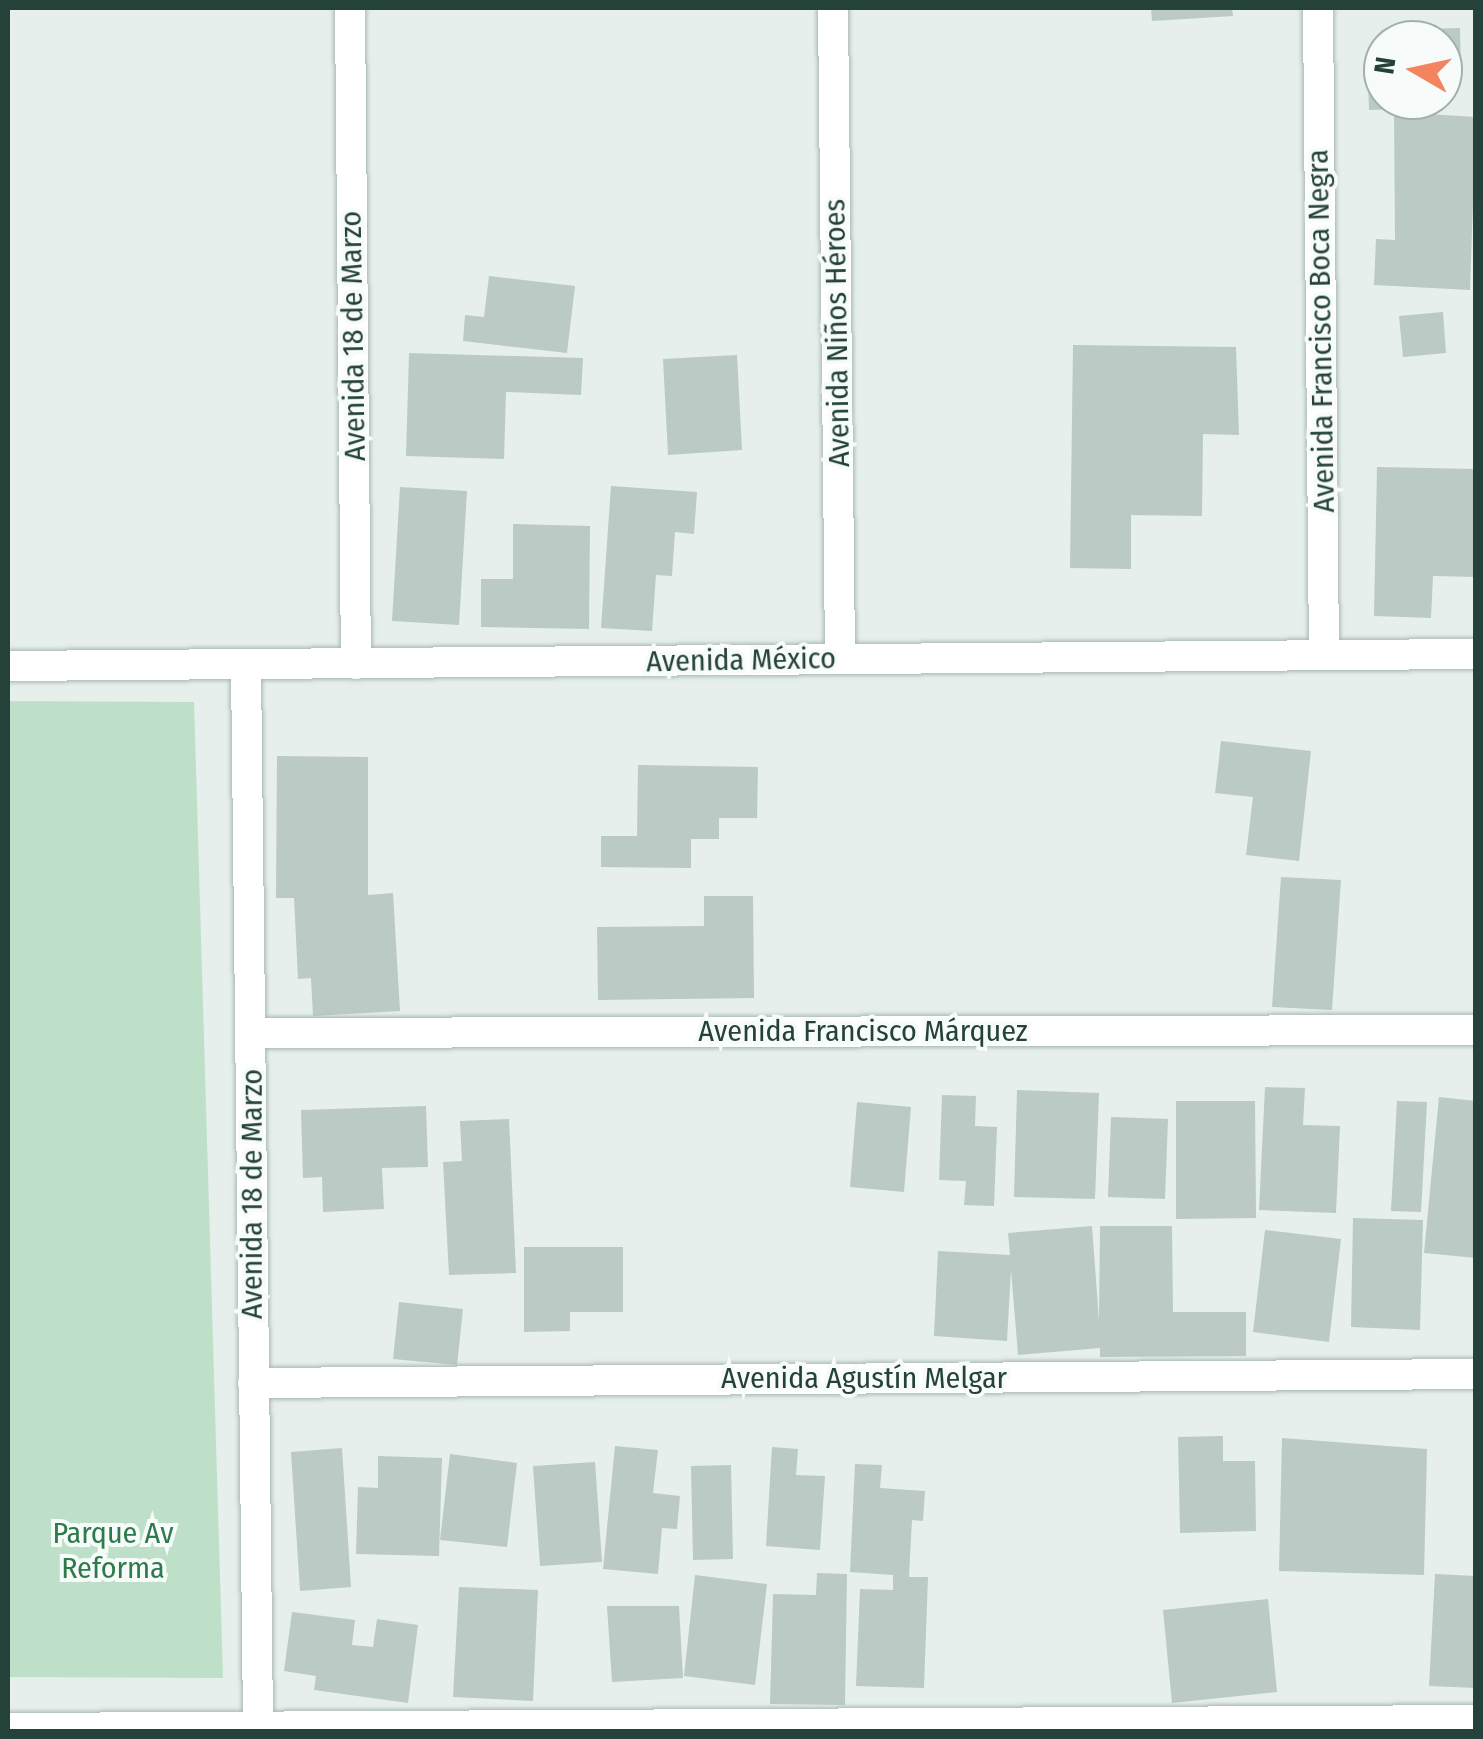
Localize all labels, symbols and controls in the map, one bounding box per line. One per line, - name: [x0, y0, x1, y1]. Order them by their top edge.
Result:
- north arrow: [1363, 20, 1463, 120]
- text: N: [1367, 55, 1402, 76]
- street label: Avenida Francisco Boca Negra: [1300, 149, 1342, 513]
- street label: Avenida Niños Héroes: [817, 199, 857, 467]
- street label: Avenida 18 de Marzo: [333, 211, 373, 461]
- street label: Avenida México: [646, 640, 836, 680]
- street label: Avenida Francisco Márquez: [698, 1013, 1028, 1049]
- street label: Avenida 18 de Marzo: [234, 1069, 270, 1319]
- street label: Avenida Agustín Melgar: [721, 1360, 1007, 1396]
- park label: Parque Av Reforma: [52, 1515, 174, 1586]

